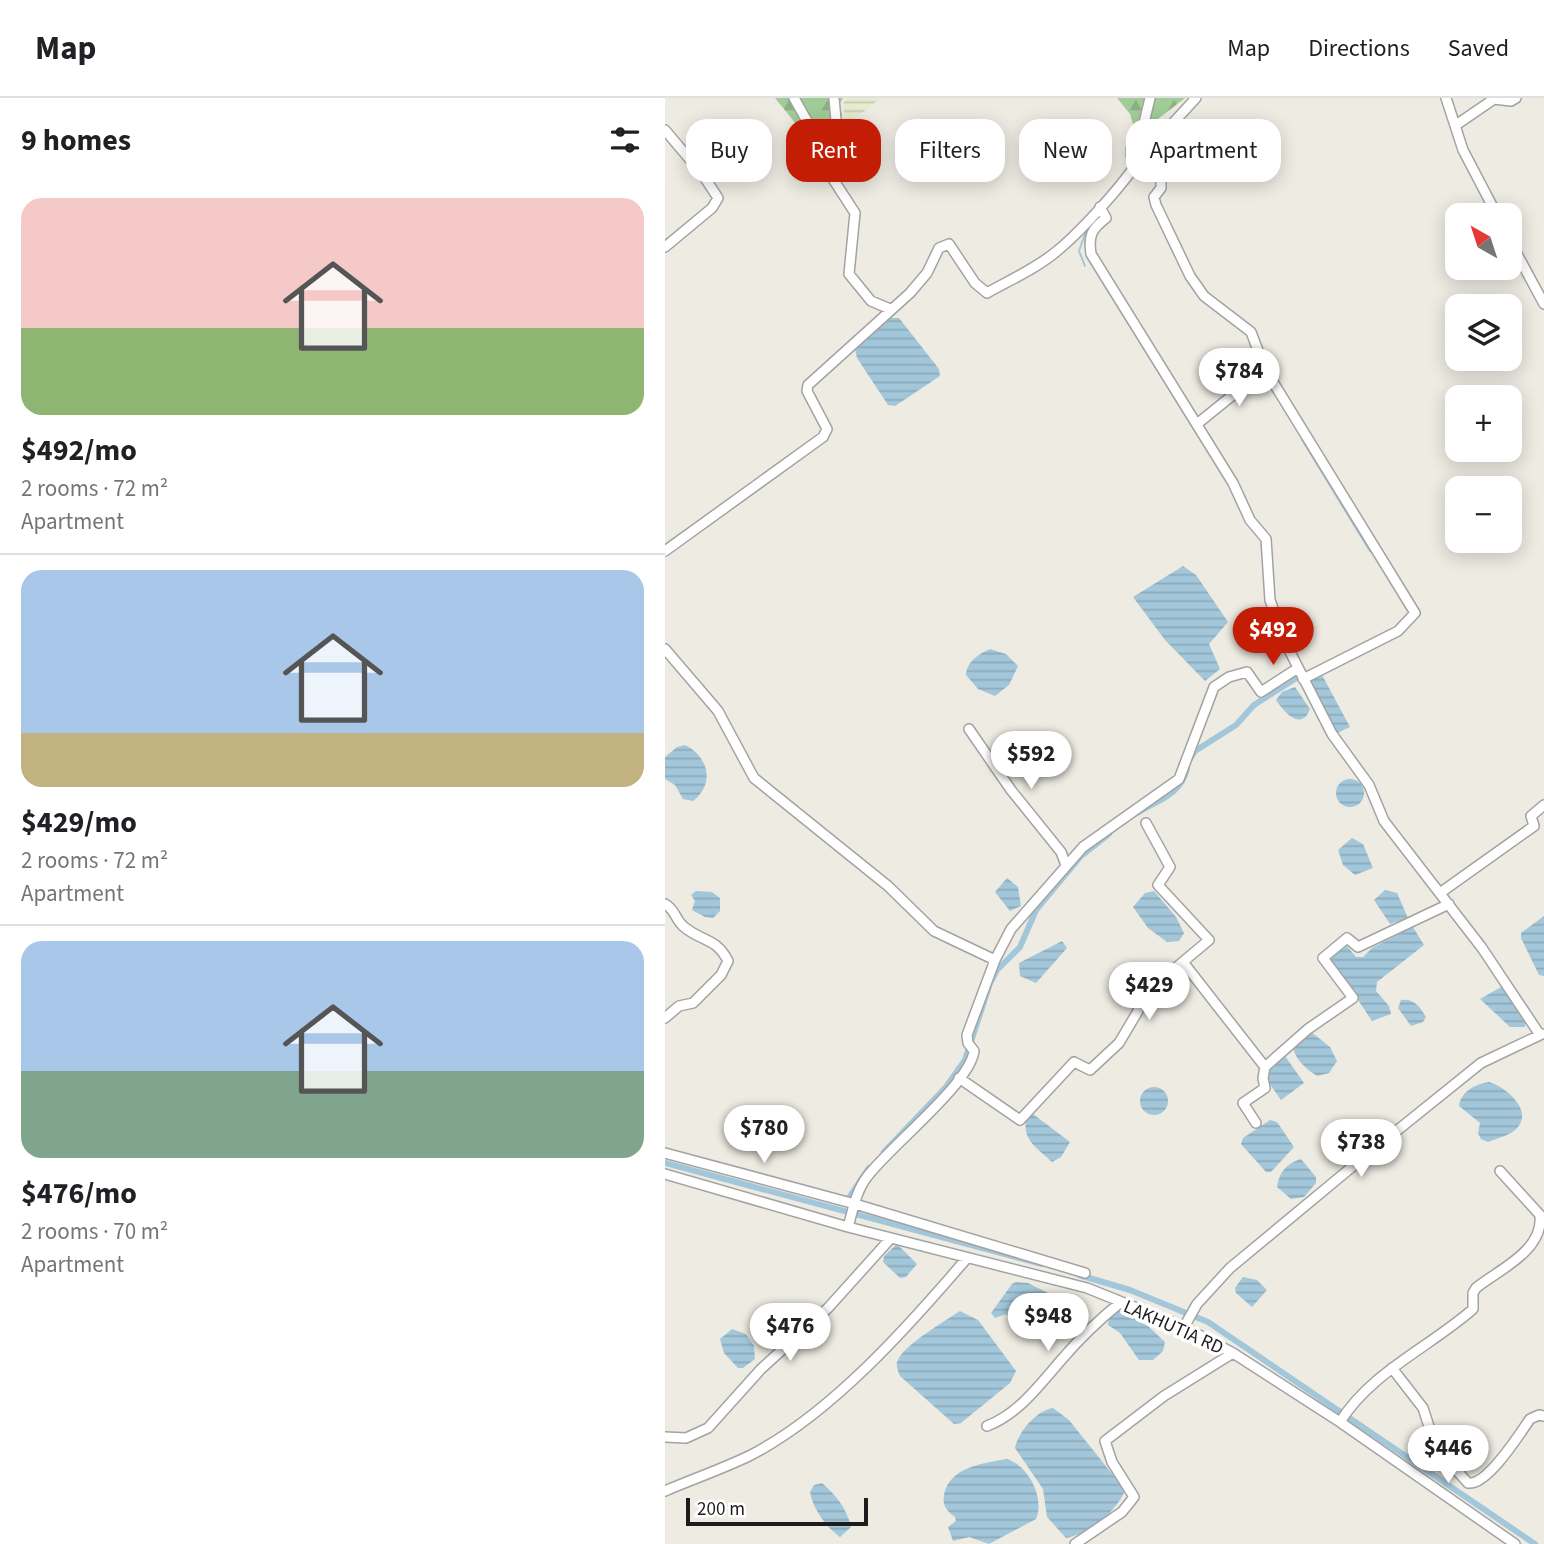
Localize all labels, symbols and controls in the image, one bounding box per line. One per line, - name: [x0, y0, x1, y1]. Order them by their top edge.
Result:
- text: Map: [35, 25, 96, 72]
- text: Map: [1227, 31, 1270, 66]
- text: Directions: [1308, 31, 1410, 66]
- text: Saved: [1448, 31, 1509, 66]
- text: 9 homes: [21, 119, 131, 162]
- chip: Buy: [686, 119, 772, 182]
- chip: Rent: [786, 119, 881, 182]
- chip: Filters: [895, 119, 1005, 182]
- chip: New: [1019, 119, 1112, 182]
- chip: Apartment: [1126, 119, 1281, 182]
- icon: filters: [606, 121, 644, 159]
- north arrow: [1445, 203, 1523, 280]
- map controls: [1445, 203, 1522, 553]
- icon: home: [270, 243, 396, 369]
- button: layers: [1445, 294, 1522, 371]
- pin: $784: [1198, 348, 1280, 408]
- text: $784: [1215, 354, 1263, 387]
- button: +: [1445, 385, 1522, 462]
- text: $492/mo: [21, 429, 137, 472]
- text: 2 rooms · 72 m²: [21, 472, 168, 505]
- button: −: [1445, 476, 1522, 553]
- text: Apartment: [21, 505, 124, 538]
- pin: $492: [1232, 608, 1314, 667]
- text: $492: [1249, 613, 1297, 646]
- icon: home: [270, 615, 396, 741]
- pin: $592: [990, 732, 1072, 791]
- text: $592: [1007, 737, 1055, 770]
- text: $429/mo: [21, 801, 137, 844]
- text: 2 rooms · 72 m²: [21, 844, 168, 877]
- text: Apartment: [21, 877, 124, 910]
- pin: $429: [1108, 962, 1190, 1022]
- text: $429: [1125, 968, 1173, 1001]
- icon: home: [270, 986, 396, 1112]
- pin: $780: [723, 1105, 805, 1165]
- text: $780: [740, 1111, 788, 1144]
- pin: $738: [1320, 1119, 1402, 1179]
- text: $738: [1337, 1125, 1385, 1158]
- text: $476/mo: [21, 1172, 137, 1215]
- text: 2 rooms · 70 m²: [21, 1215, 168, 1248]
- text: Apartment: [21, 1248, 124, 1281]
- street label: LAKHUTIA RD: [1119, 1293, 1228, 1361]
- pin: $948: [1007, 1294, 1089, 1353]
- text: $948: [1024, 1299, 1072, 1332]
- pin: $476: [749, 1304, 831, 1363]
- text: $476: [766, 1309, 814, 1342]
- pin: $446: [1407, 1426, 1489, 1485]
- text: $446: [1424, 1431, 1472, 1464]
- scale bar: [686, 1495, 868, 1527]
- text: 200 m: [697, 1496, 745, 1523]

